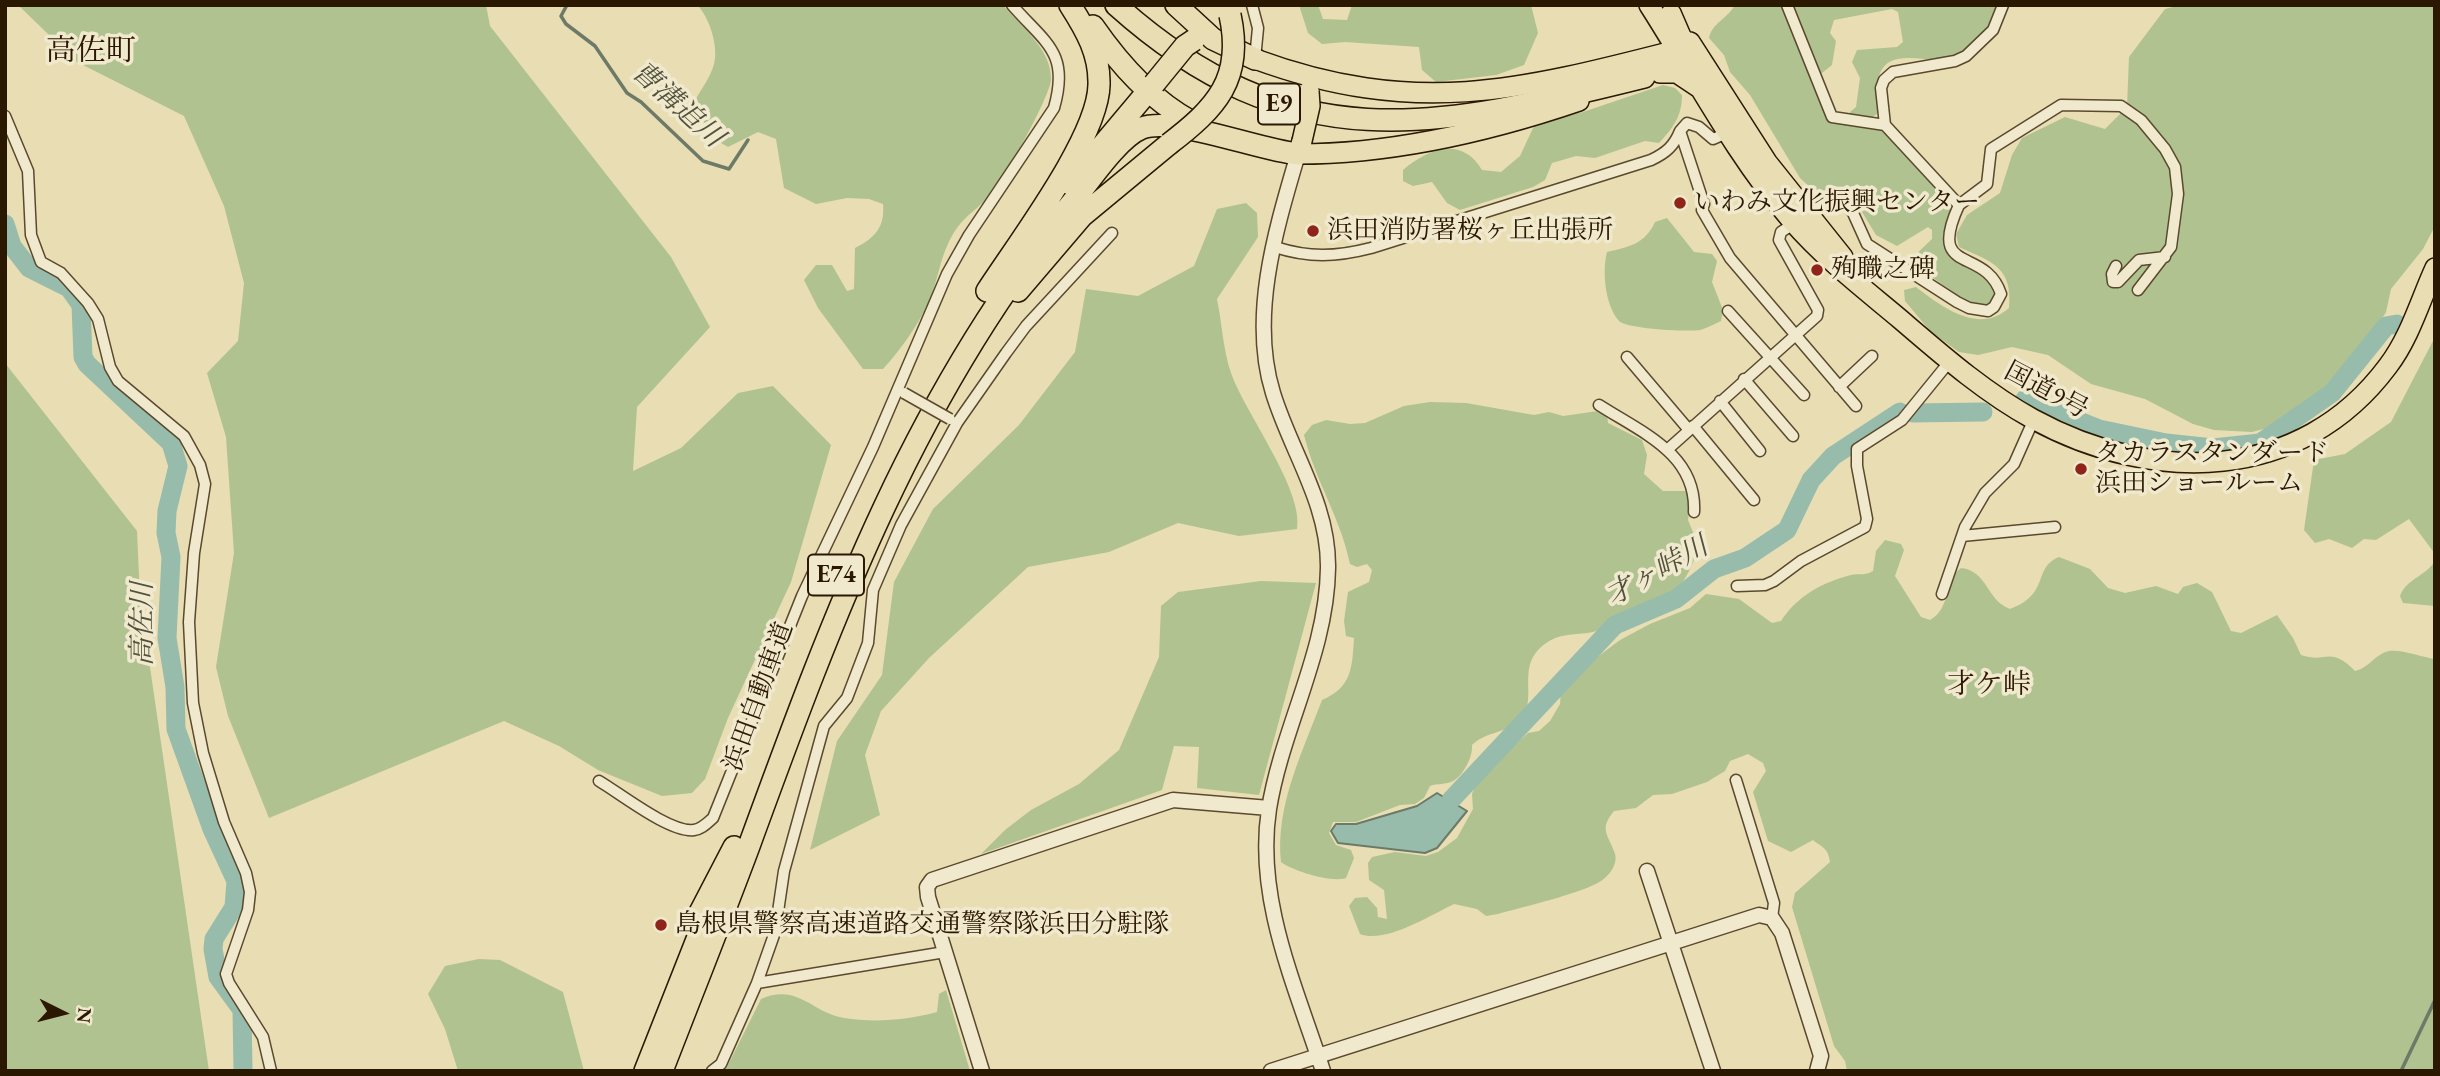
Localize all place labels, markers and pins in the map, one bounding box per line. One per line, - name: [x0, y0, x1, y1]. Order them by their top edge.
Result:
- place label: いわみ文化振興センター: [1694, 187, 1980, 219]
- marker: いわみ文化振興センター: [1672, 195, 1688, 211]
- place label: 浜田消防署桜ヶ丘出張所: [1327, 215, 1613, 247]
- marker: 浜田消防署桜ヶ丘出張所: [1305, 223, 1321, 239]
- place label: 殉職之碑: [1831, 254, 1935, 286]
- marker: 殉職之碑: [1809, 262, 1825, 278]
- place label: タカラスタンダード 浜田ショールーム: [2095, 438, 2329, 500]
- marker: タカラスタンダード 浜田ショールーム: [2073, 461, 2089, 477]
- place label: 島根県警察高速道路交通警察隊浜田分駐隊: [675, 909, 1169, 941]
- marker: 島根県警察高速道路交通警察隊浜田分駐隊: [653, 917, 669, 933]

